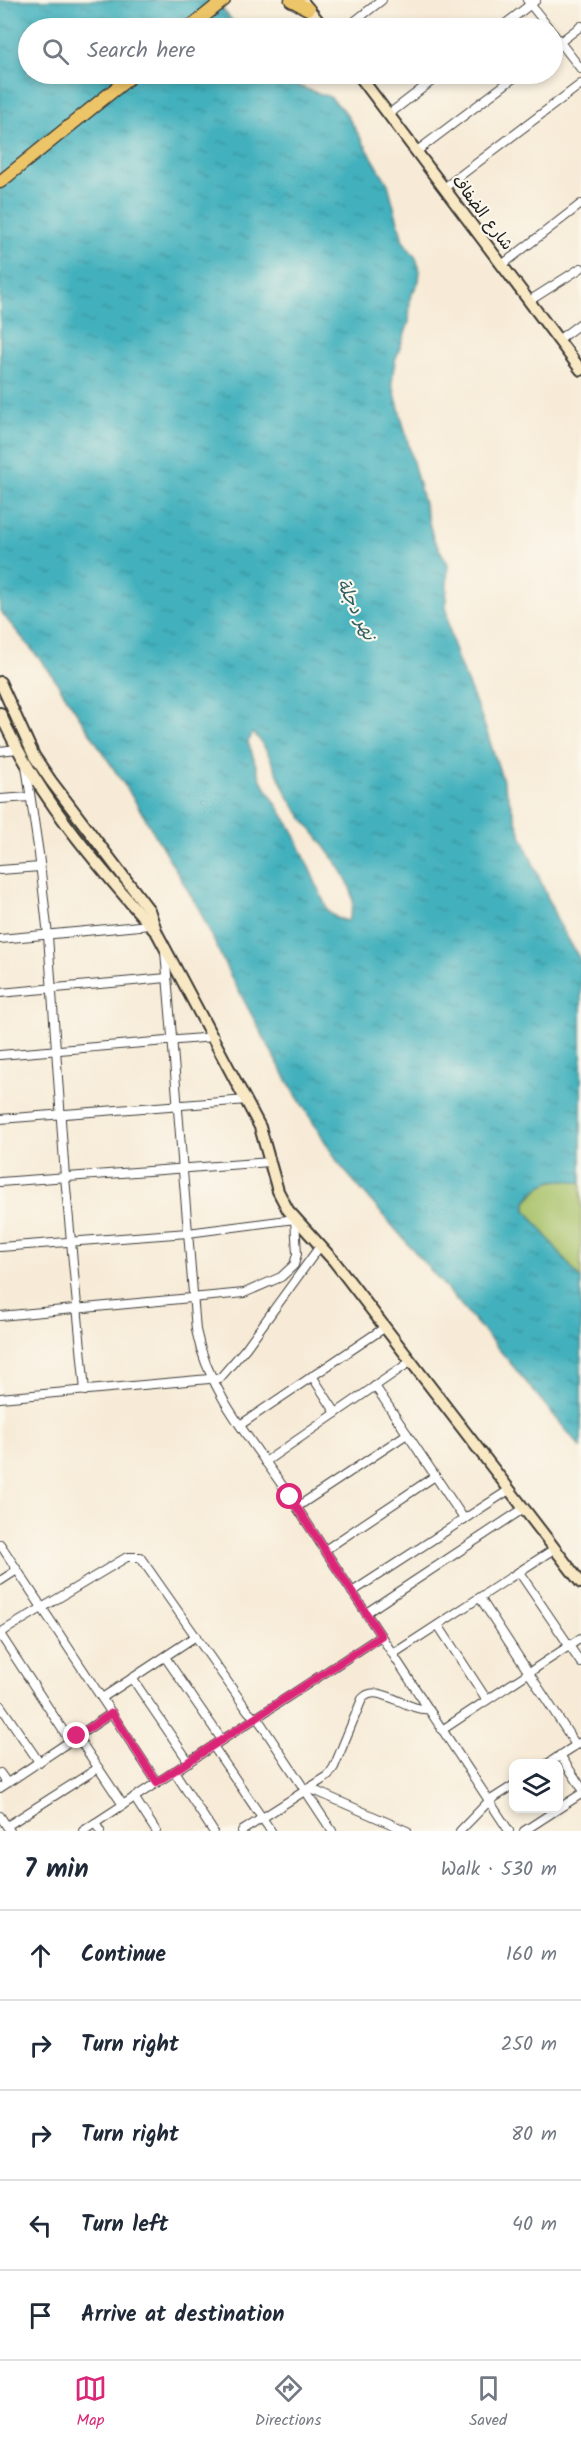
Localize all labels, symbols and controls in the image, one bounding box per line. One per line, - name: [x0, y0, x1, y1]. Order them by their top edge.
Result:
- search box: [18, 18, 563, 84]
- text: Search here: [87, 34, 195, 69]
- icon: search: [39, 35, 72, 68]
- street label: شارع الضفاف: [445, 170, 519, 256]
- water label: نهر دجلة: [328, 574, 383, 648]
- route start: [276, 1483, 302, 1509]
- route end: [63, 1722, 89, 1748]
- map controls: [509, 1759, 563, 1813]
- button: layers: [509, 1759, 563, 1813]
- text: 7 min: [24, 1849, 89, 1891]
- text: Walk · 530 m: [441, 1854, 557, 1886]
- text: Continue: [81, 1938, 166, 1973]
- icon: ahead: [24, 1939, 57, 1972]
- text: 160 m: [506, 1939, 557, 1971]
- text: Turn right: [81, 2028, 179, 2063]
- icon: right: [24, 2029, 57, 2062]
- text: 250 m: [501, 2029, 557, 2061]
- text: Turn right: [81, 2118, 179, 2153]
- icon: right: [24, 2119, 57, 2152]
- text: 80 m: [511, 2119, 557, 2151]
- text: Turn left: [81, 2208, 168, 2243]
- icon: left: [24, 2209, 57, 2242]
- text: 40 m: [512, 2209, 557, 2241]
- text: Arrive at destination: [81, 2298, 284, 2333]
- icon: arrive: [24, 2299, 57, 2332]
- tab: Map: [74, 2372, 107, 2433]
- tab: Directions: [255, 2372, 321, 2433]
- tab: Saved: [469, 2372, 507, 2433]

